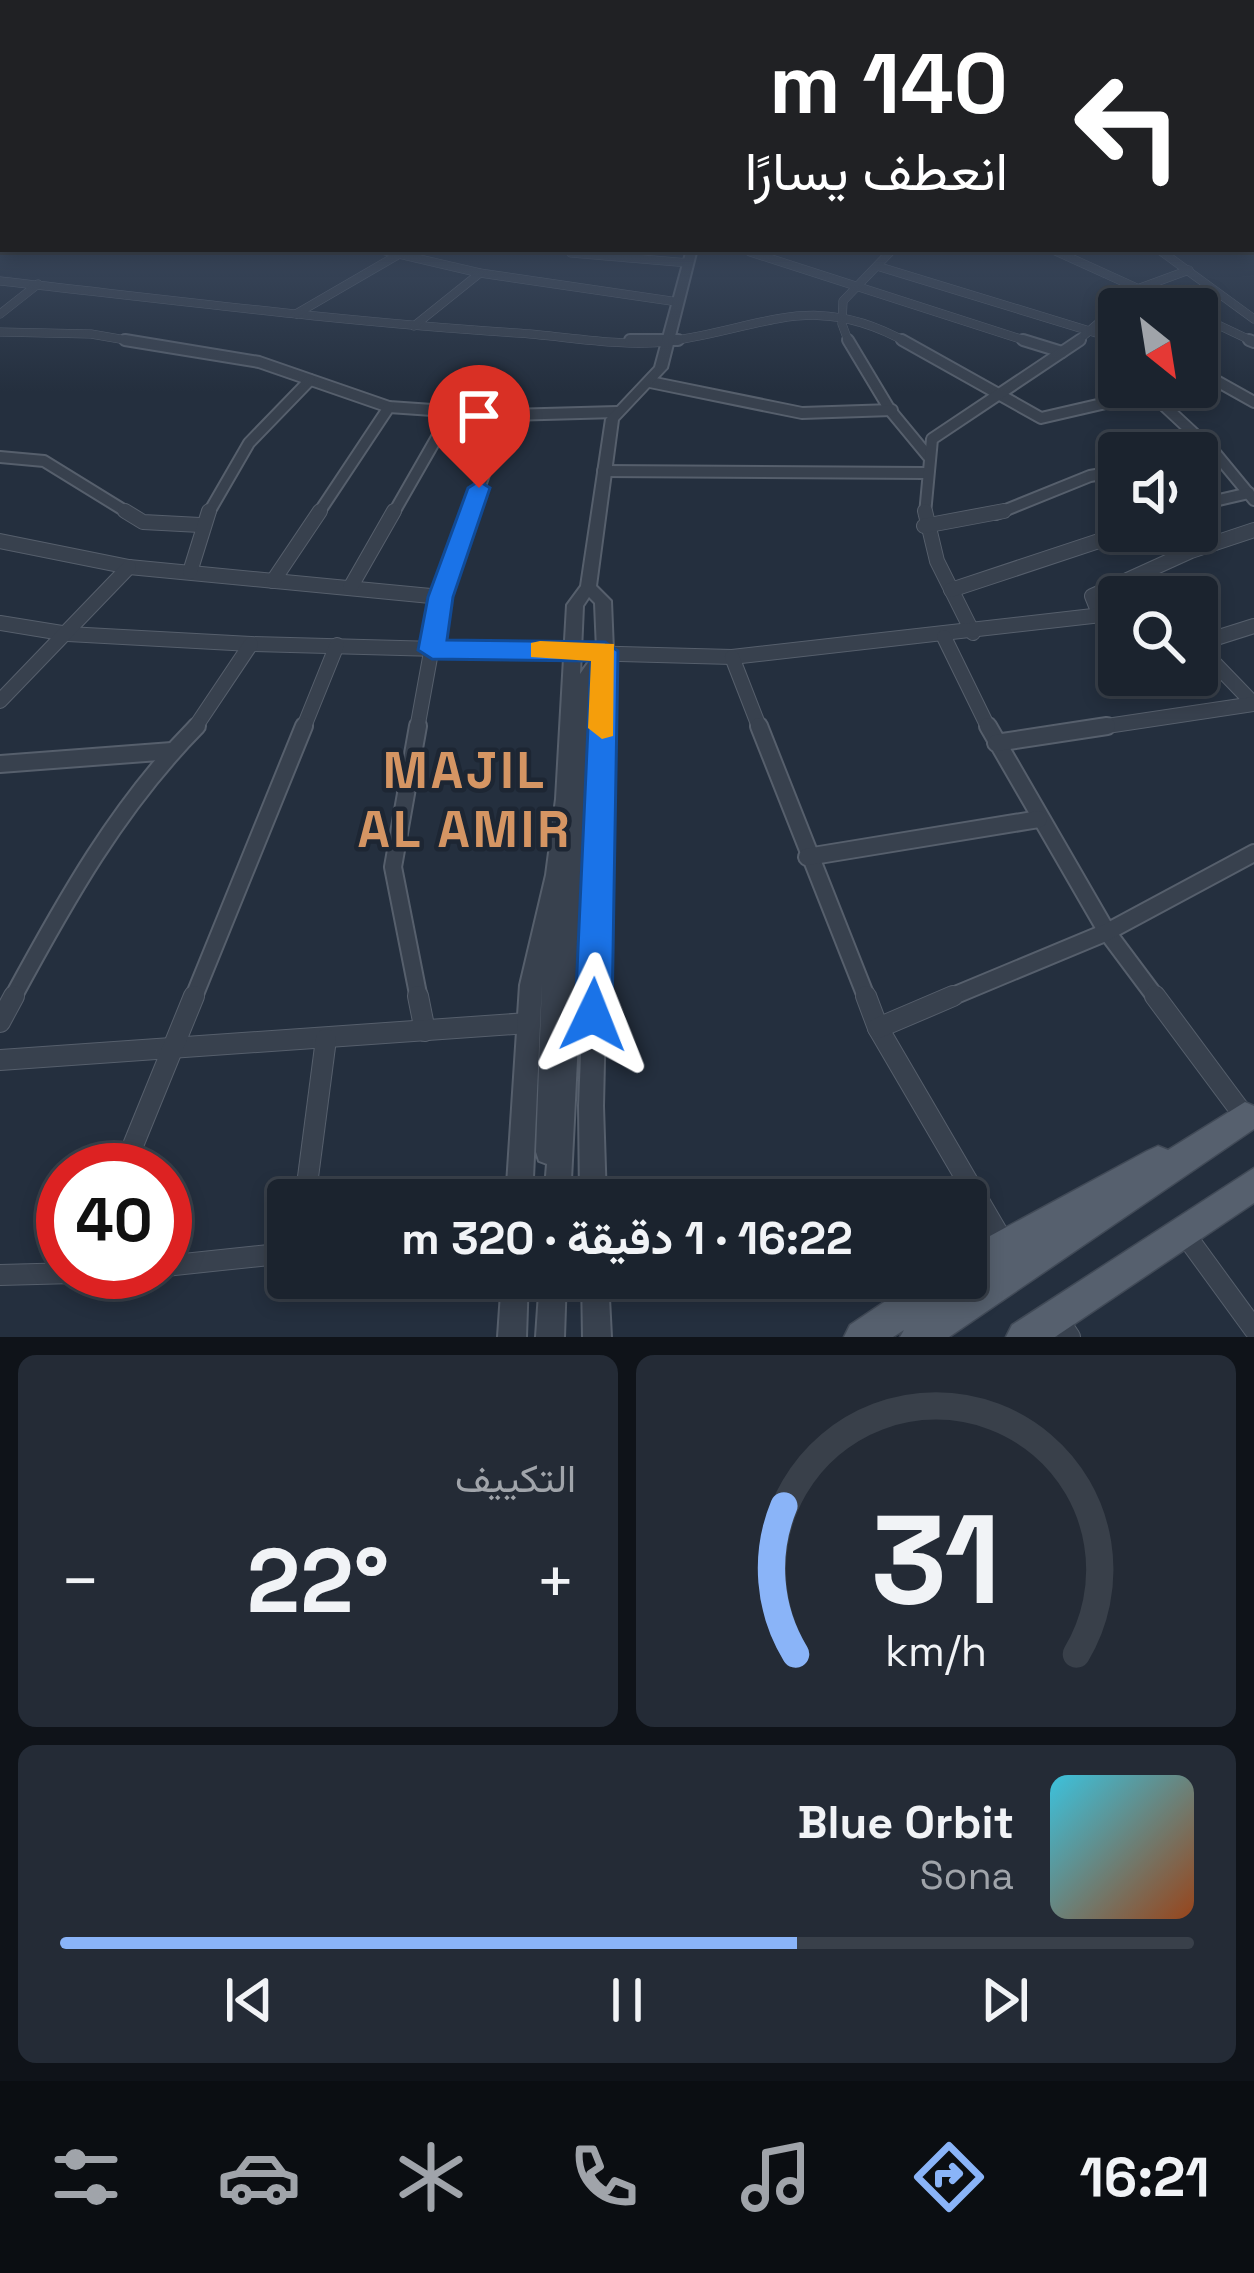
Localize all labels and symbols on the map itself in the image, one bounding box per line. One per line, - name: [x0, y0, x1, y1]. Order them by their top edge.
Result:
- north arrow: [1098, 288, 1218, 408]
- pin: [428, 365, 530, 488]
- district label: MAJIL AL AMIR: [358, 738, 572, 862]
- position arrow: [530, 952, 656, 1078]
- speed limit sign: 40: [36, 1143, 192, 1299]

